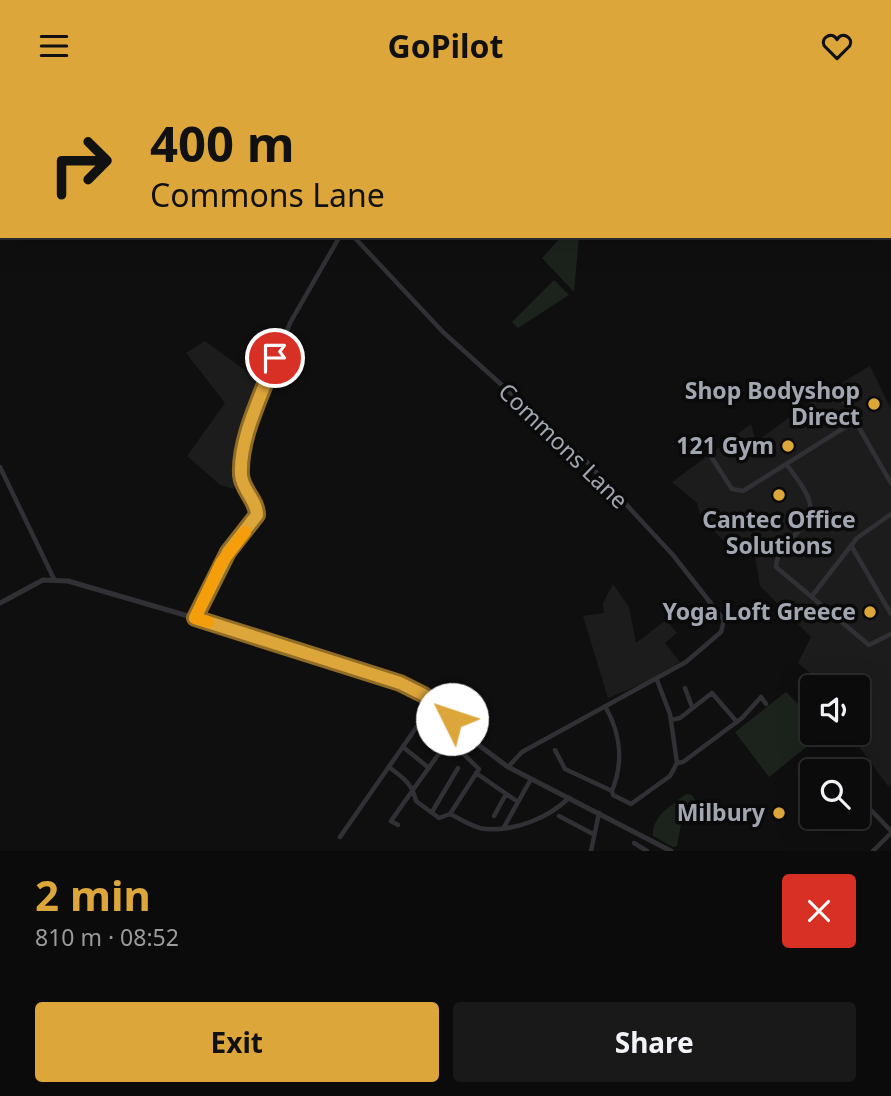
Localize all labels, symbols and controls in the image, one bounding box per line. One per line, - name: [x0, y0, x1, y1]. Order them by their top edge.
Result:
- text: GoPilot: [387, 24, 504, 67]
- icon: menu: [35, 27, 73, 65]
- icon: heart: [818, 27, 856, 65]
- text: 400 m: [150, 110, 295, 176]
- icon: right: [35, 119, 126, 210]
- text: Commons Lane: [150, 173, 385, 216]
- pin: [245, 328, 305, 388]
- icon: arrive: [256, 339, 294, 377]
- place label: Shop Bodyshop Direct: [685, 374, 860, 432]
- street label: Commons Lane: [492, 375, 635, 515]
- marker: Shop Bodyshop Direct: [866, 396, 882, 412]
- place label: 121 Gym: [676, 429, 774, 461]
- marker: 121 Gym: [780, 438, 796, 454]
- marker: Cantec Office Solutions: [771, 487, 787, 503]
- place label: Cantec Office Solutions: [702, 503, 856, 561]
- place label: Yoga Loft Greece: [662, 595, 856, 627]
- marker: Yoga Loft Greece: [862, 604, 878, 620]
- map controls: [800, 675, 870, 829]
- button: sound: [800, 675, 870, 745]
- position arrow: [415, 682, 489, 756]
- button: search: [800, 759, 870, 829]
- place label: Milbury: [677, 796, 766, 828]
- marker: Milbury: [771, 805, 787, 821]
- text: 2 min: [35, 866, 151, 923]
- button: close: [782, 874, 856, 948]
- text: 810 m · 08:52: [35, 921, 179, 953]
- button: Exit: [35, 1002, 439, 1082]
- button: Share: [453, 1002, 856, 1082]

